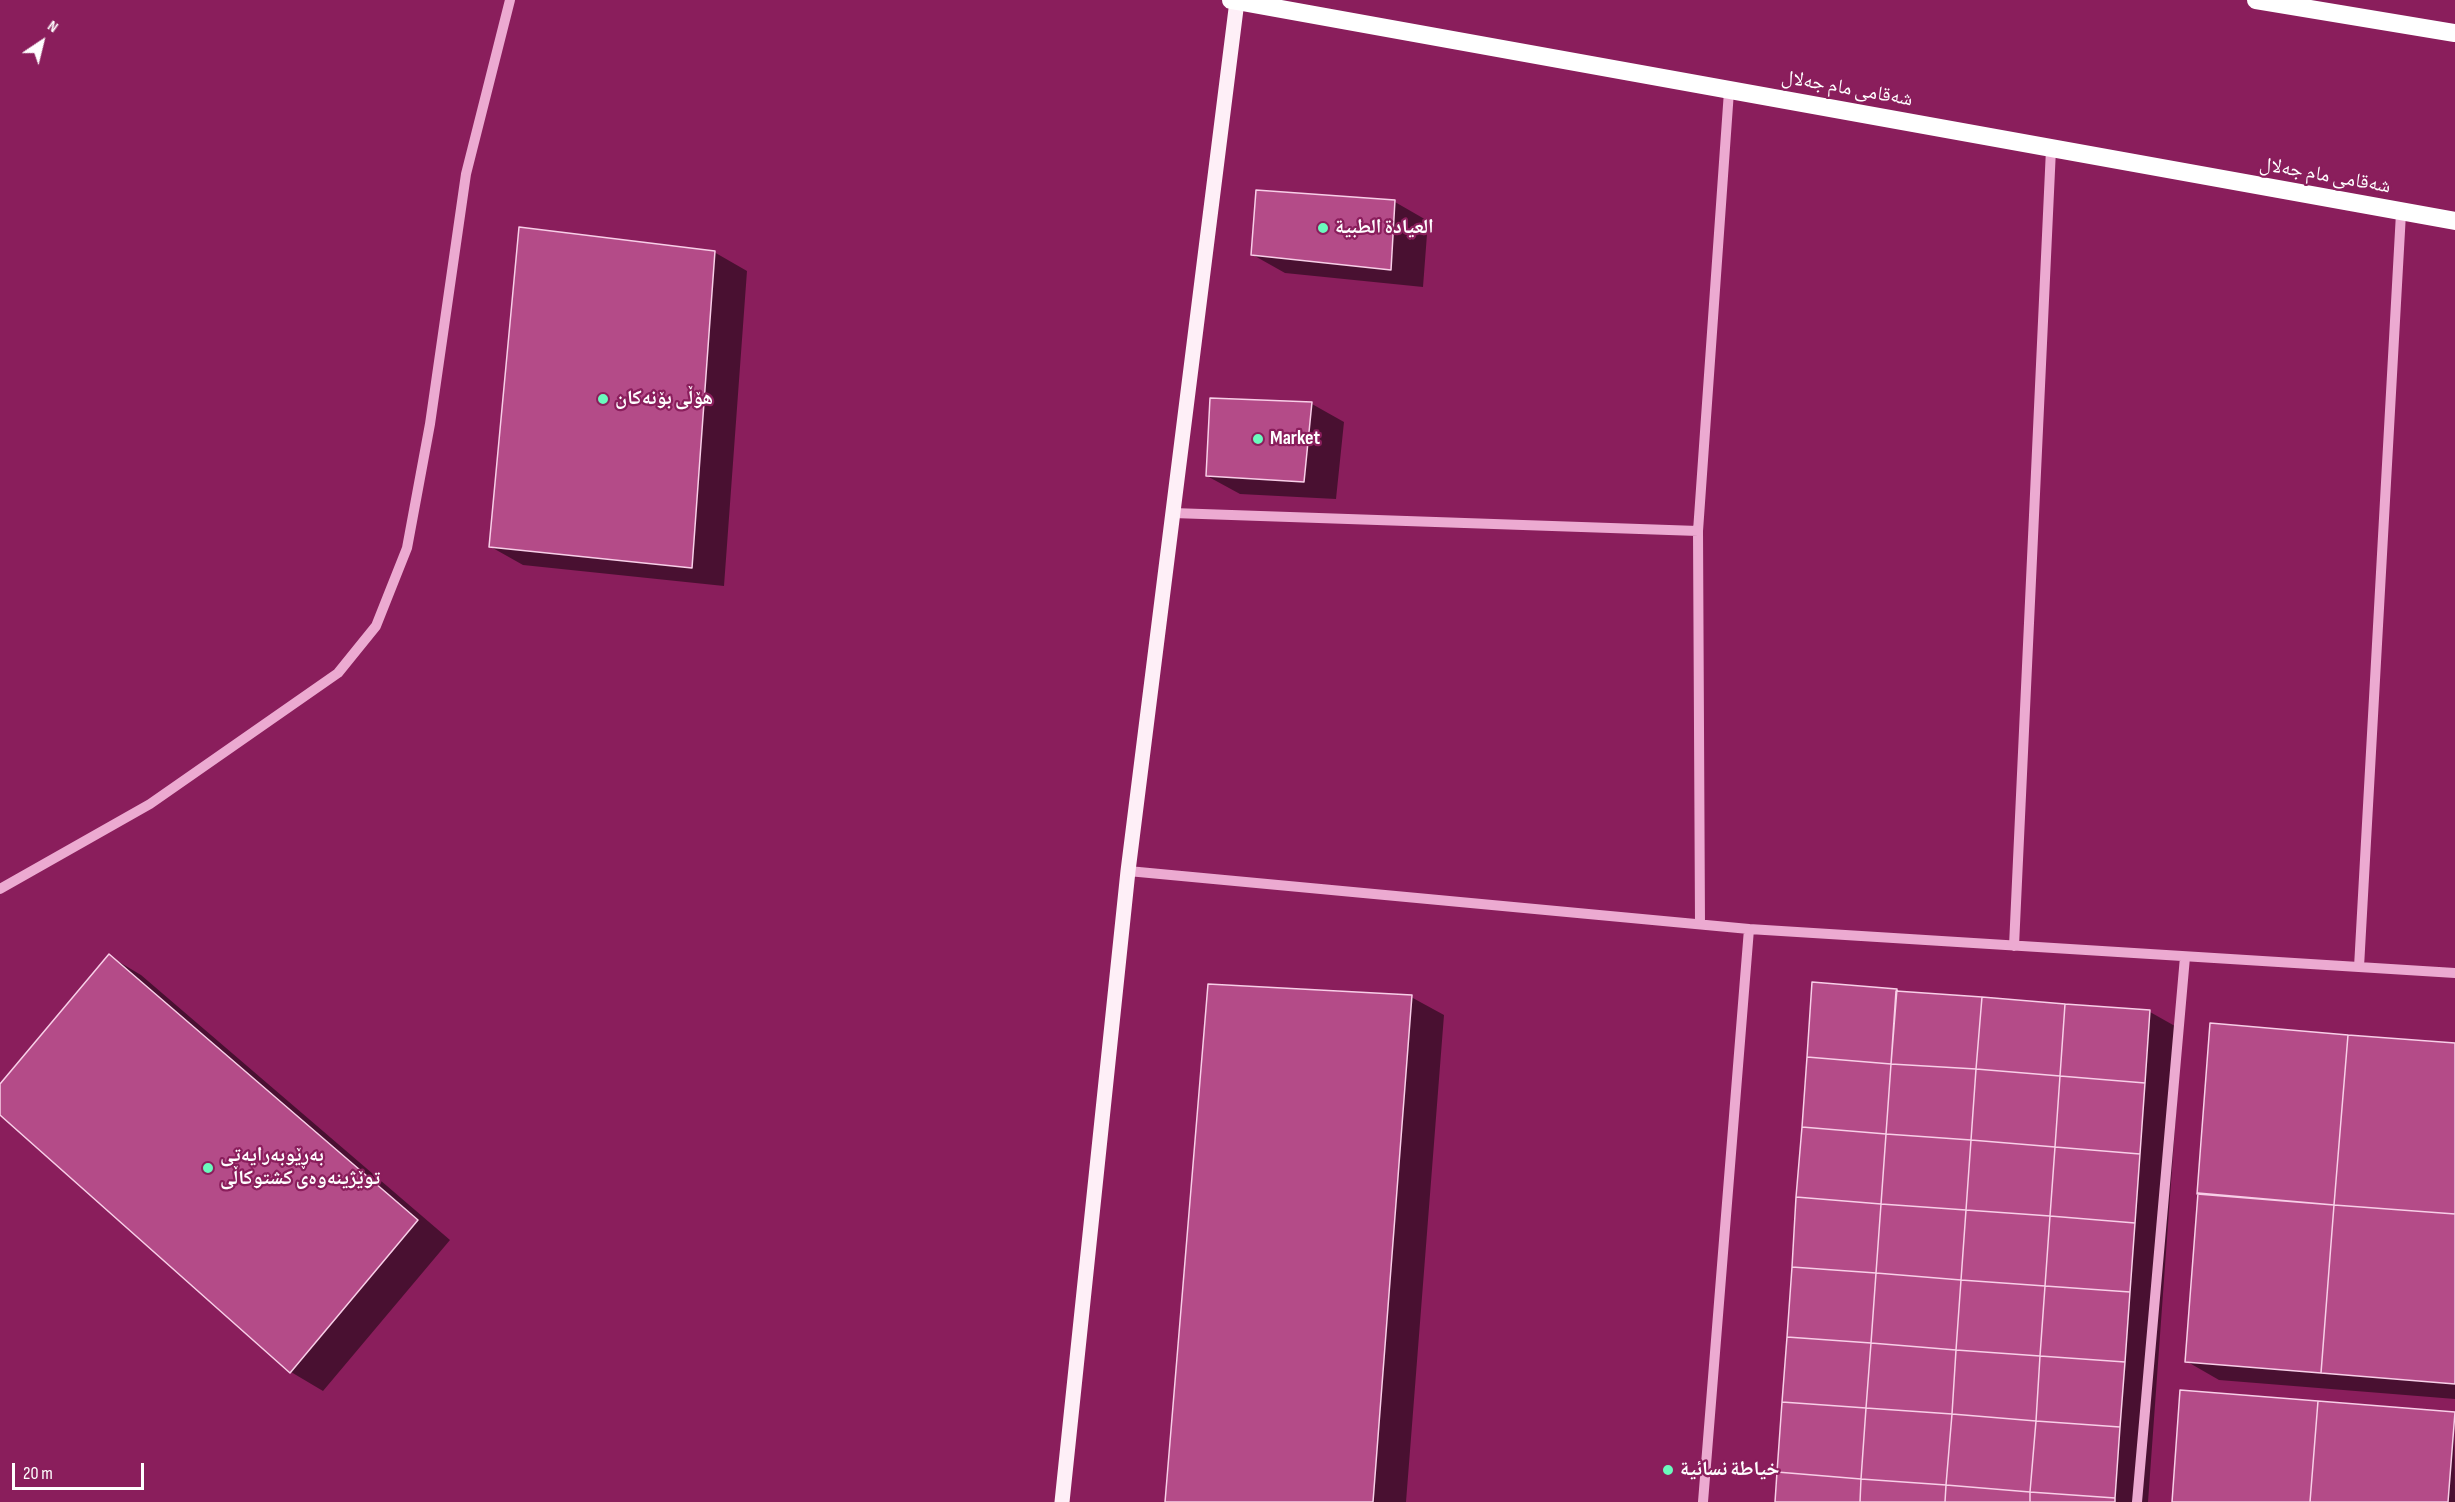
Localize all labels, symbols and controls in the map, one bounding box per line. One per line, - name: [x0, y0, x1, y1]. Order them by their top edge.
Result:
- north arrow: [12, 12, 72, 72]
- text: N: [44, 17, 62, 37]
- street label: شەقامی مام جەلال: [1779, 66, 1915, 112]
- street label: شەقامی مام جەلال: [2257, 153, 2393, 199]
- place label: العيادة الطبية: [1335, 216, 1434, 240]
- marker: العيادة الطبية: [1316, 221, 1330, 235]
- place label: هۆڵی بۆنەکان: [615, 387, 713, 411]
- marker: هۆڵی بۆنەکان: [596, 392, 610, 406]
- place label: Market: [1270, 427, 1320, 451]
- marker: Market: [1251, 432, 1265, 446]
- place label: بەڕێوبەرایەتی توێژینەوەی کشتوکاڵی: [220, 1144, 380, 1191]
- marker: بەڕێوبەرایەتی توێژینەوەی کشتوکاڵی: [201, 1161, 215, 1175]
- scale bar: [15, 1451, 147, 1489]
- place label: خياطة نسائية: [1680, 1458, 1779, 1482]
- text: 20 m: [23, 1463, 53, 1484]
- marker: خياطة نسائية: [1661, 1463, 1675, 1477]

